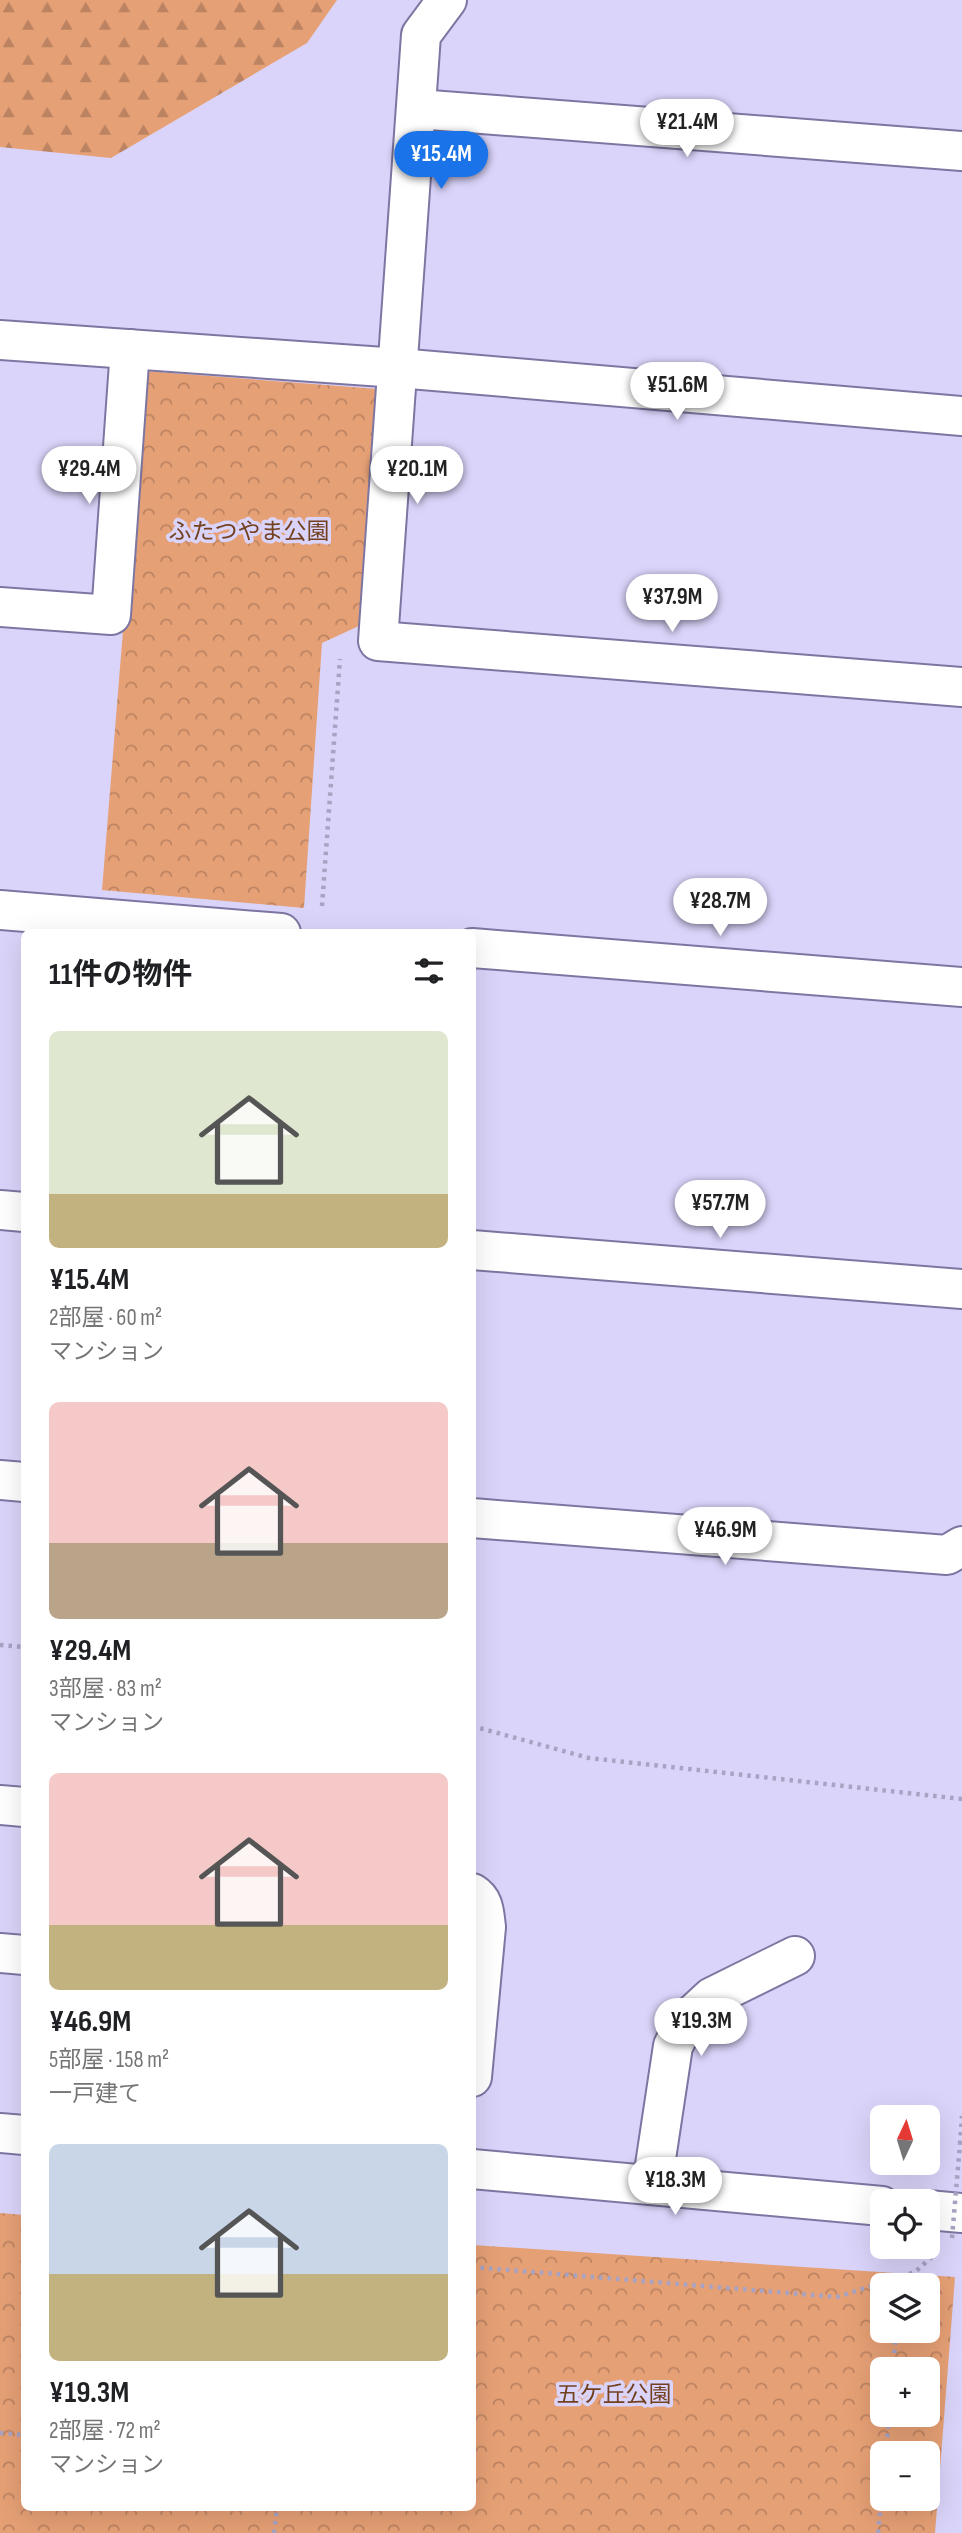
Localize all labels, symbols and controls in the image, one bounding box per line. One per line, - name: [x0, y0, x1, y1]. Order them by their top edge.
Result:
- pin: ¥21.4M: [630, 100, 744, 159]
- text: ¥21.4M: [656, 108, 718, 136]
- pin: ¥15.4M: [384, 132, 498, 191]
- text: ¥15.4M: [410, 140, 472, 168]
- pin: ¥51.6M: [620, 362, 734, 422]
- text: ¥51.6M: [646, 371, 708, 399]
- pin: ¥29.4M: [32, 447, 146, 506]
- pin: ¥20.1M: [360, 447, 474, 506]
- text: ¥29.4M: [57, 455, 121, 483]
- text: ¥20.1M: [386, 455, 448, 483]
- park label: ふたつやま公園: [169, 518, 330, 546]
- pin: ¥37.9M: [615, 574, 729, 634]
- text: ¥37.9M: [642, 583, 702, 611]
- pin: ¥28.7M: [663, 878, 777, 938]
- text: ¥28.7M: [689, 887, 751, 915]
- icon: filters: [410, 952, 448, 990]
- text: 11件の物件: [49, 957, 193, 993]
- icon: home: [186, 1077, 312, 1203]
- pin: ¥57.7M: [663, 1180, 777, 1240]
- text: ¥57.7M: [691, 1189, 749, 1217]
- text: ¥15.4M: [49, 1262, 129, 1298]
- text: 2部屋 · 60 m²: [49, 1304, 162, 1332]
- text: マンション: [49, 1338, 164, 1366]
- icon: home: [186, 1448, 312, 1574]
- pin: ¥46.9M: [668, 1508, 782, 1567]
- text: ¥46.9M: [694, 1516, 756, 1544]
- text: ¥29.4M: [49, 1633, 131, 1669]
- text: 3部屋 · 83 m²: [49, 1675, 162, 1703]
- text: マンション: [49, 1709, 164, 1737]
- icon: home: [186, 1819, 312, 1945]
- pin: ¥19.3M: [644, 1998, 758, 2058]
- text: ¥46.9M: [49, 2004, 131, 2040]
- text: ¥19.3M: [670, 2007, 732, 2035]
- text: 5部屋 · 158 m²: [49, 2046, 169, 2074]
- text: 一戸建て: [49, 2080, 141, 2108]
- north arrow: [870, 2105, 940, 2175]
- map controls: [870, 2105, 940, 2511]
- pin: ¥18.3M: [618, 2158, 732, 2217]
- text: ¥18.3M: [644, 2166, 706, 2194]
- button: locate: [870, 2189, 940, 2259]
- icon: home: [186, 2190, 312, 2316]
- button: layers: [870, 2273, 940, 2343]
- button: +: [870, 2357, 940, 2427]
- text: ¥19.3M: [49, 2375, 129, 2411]
- park label: 五ケ丘公園: [557, 2381, 672, 2409]
- text: 2部屋 · 72 m²: [49, 2417, 161, 2445]
- button: −: [870, 2441, 940, 2511]
- text: マンション: [49, 2451, 164, 2479]

